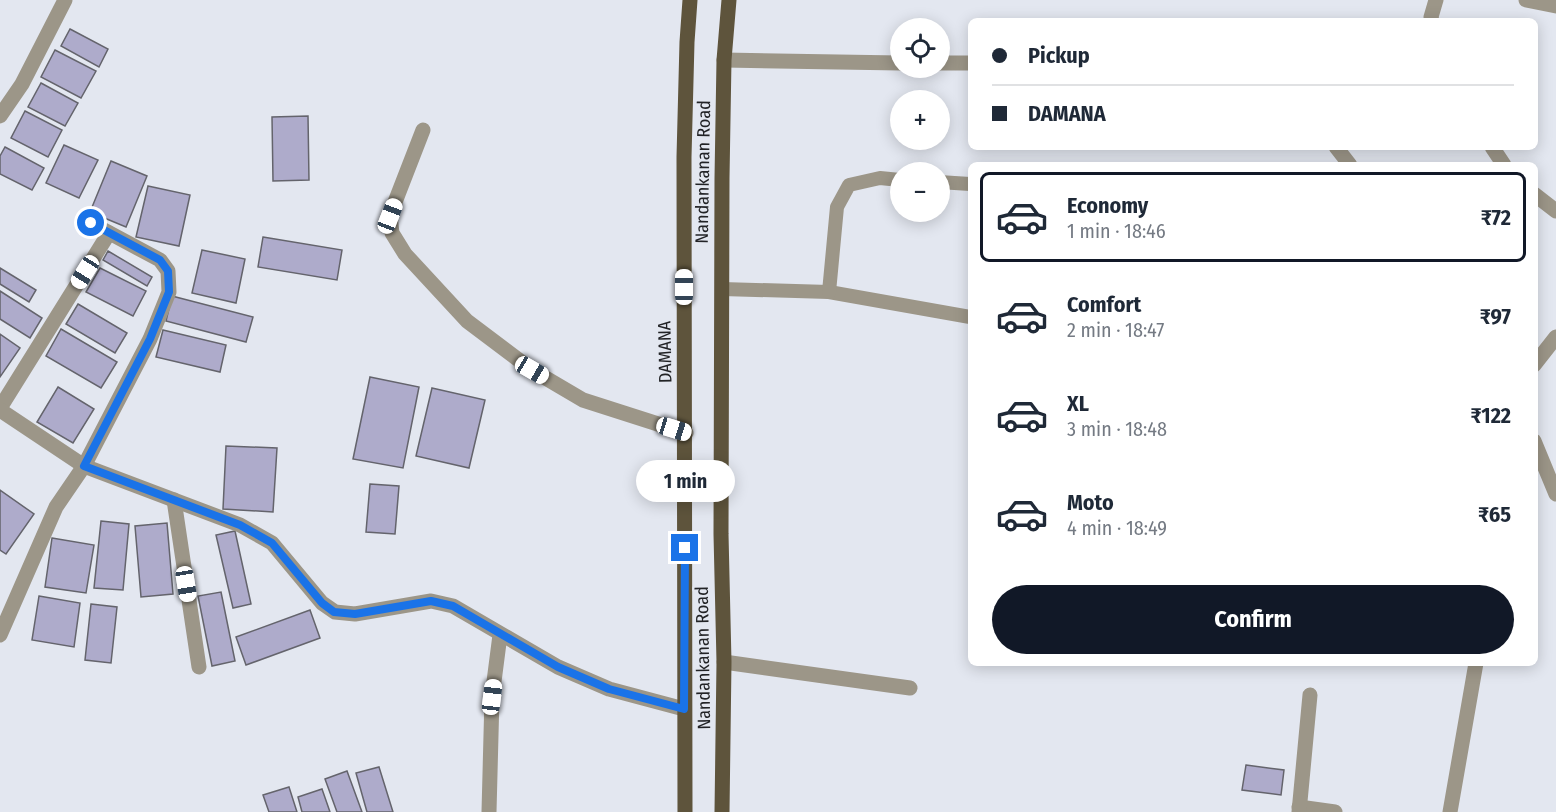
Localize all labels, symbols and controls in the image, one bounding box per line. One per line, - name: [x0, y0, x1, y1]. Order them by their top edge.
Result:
- map controls: [890, 18, 950, 222]
- button: locate: [890, 18, 950, 78]
- text: Pickup: [1028, 42, 1090, 69]
- button: +: [890, 90, 950, 150]
- street label: Nandankanan Road: [691, 100, 715, 244]
- text: DAMANA: [1028, 100, 1106, 127]
- button: −: [890, 162, 950, 222]
- icon: car: [995, 190, 1049, 244]
- text: Economy: [1067, 192, 1148, 219]
- car: [375, 196, 405, 236]
- text: ₹72: [1481, 204, 1511, 231]
- route start: [77, 209, 104, 236]
- text: 1 min · 18:46: [1067, 219, 1166, 243]
- car: [68, 252, 102, 292]
- car: [675, 269, 693, 305]
- icon: car: [995, 289, 1049, 343]
- text: Comfort: [1067, 291, 1141, 318]
- text: ₹97: [1480, 303, 1511, 330]
- text: 2 min · 18:47: [1067, 318, 1164, 342]
- street label: DAMANA: [653, 320, 677, 383]
- car: [512, 353, 552, 387]
- icon: car: [995, 388, 1049, 442]
- text: XL: [1067, 390, 1089, 417]
- text: ₹122: [1471, 402, 1511, 429]
- car: [654, 415, 694, 443]
- text: 3 min · 18:48: [1067, 417, 1167, 441]
- callout: 1 min: [636, 461, 734, 503]
- text: 1 min: [664, 469, 707, 493]
- icon: car: [995, 487, 1049, 541]
- text: Moto: [1067, 489, 1114, 516]
- text: ₹65: [1478, 501, 1511, 528]
- text: 4 min · 18:49: [1067, 516, 1167, 540]
- route end: [671, 534, 698, 561]
- car: [174, 565, 198, 603]
- button: Confirm: [992, 585, 1514, 654]
- street label: Nandankanan Road: [691, 586, 715, 730]
- car: [481, 678, 503, 716]

